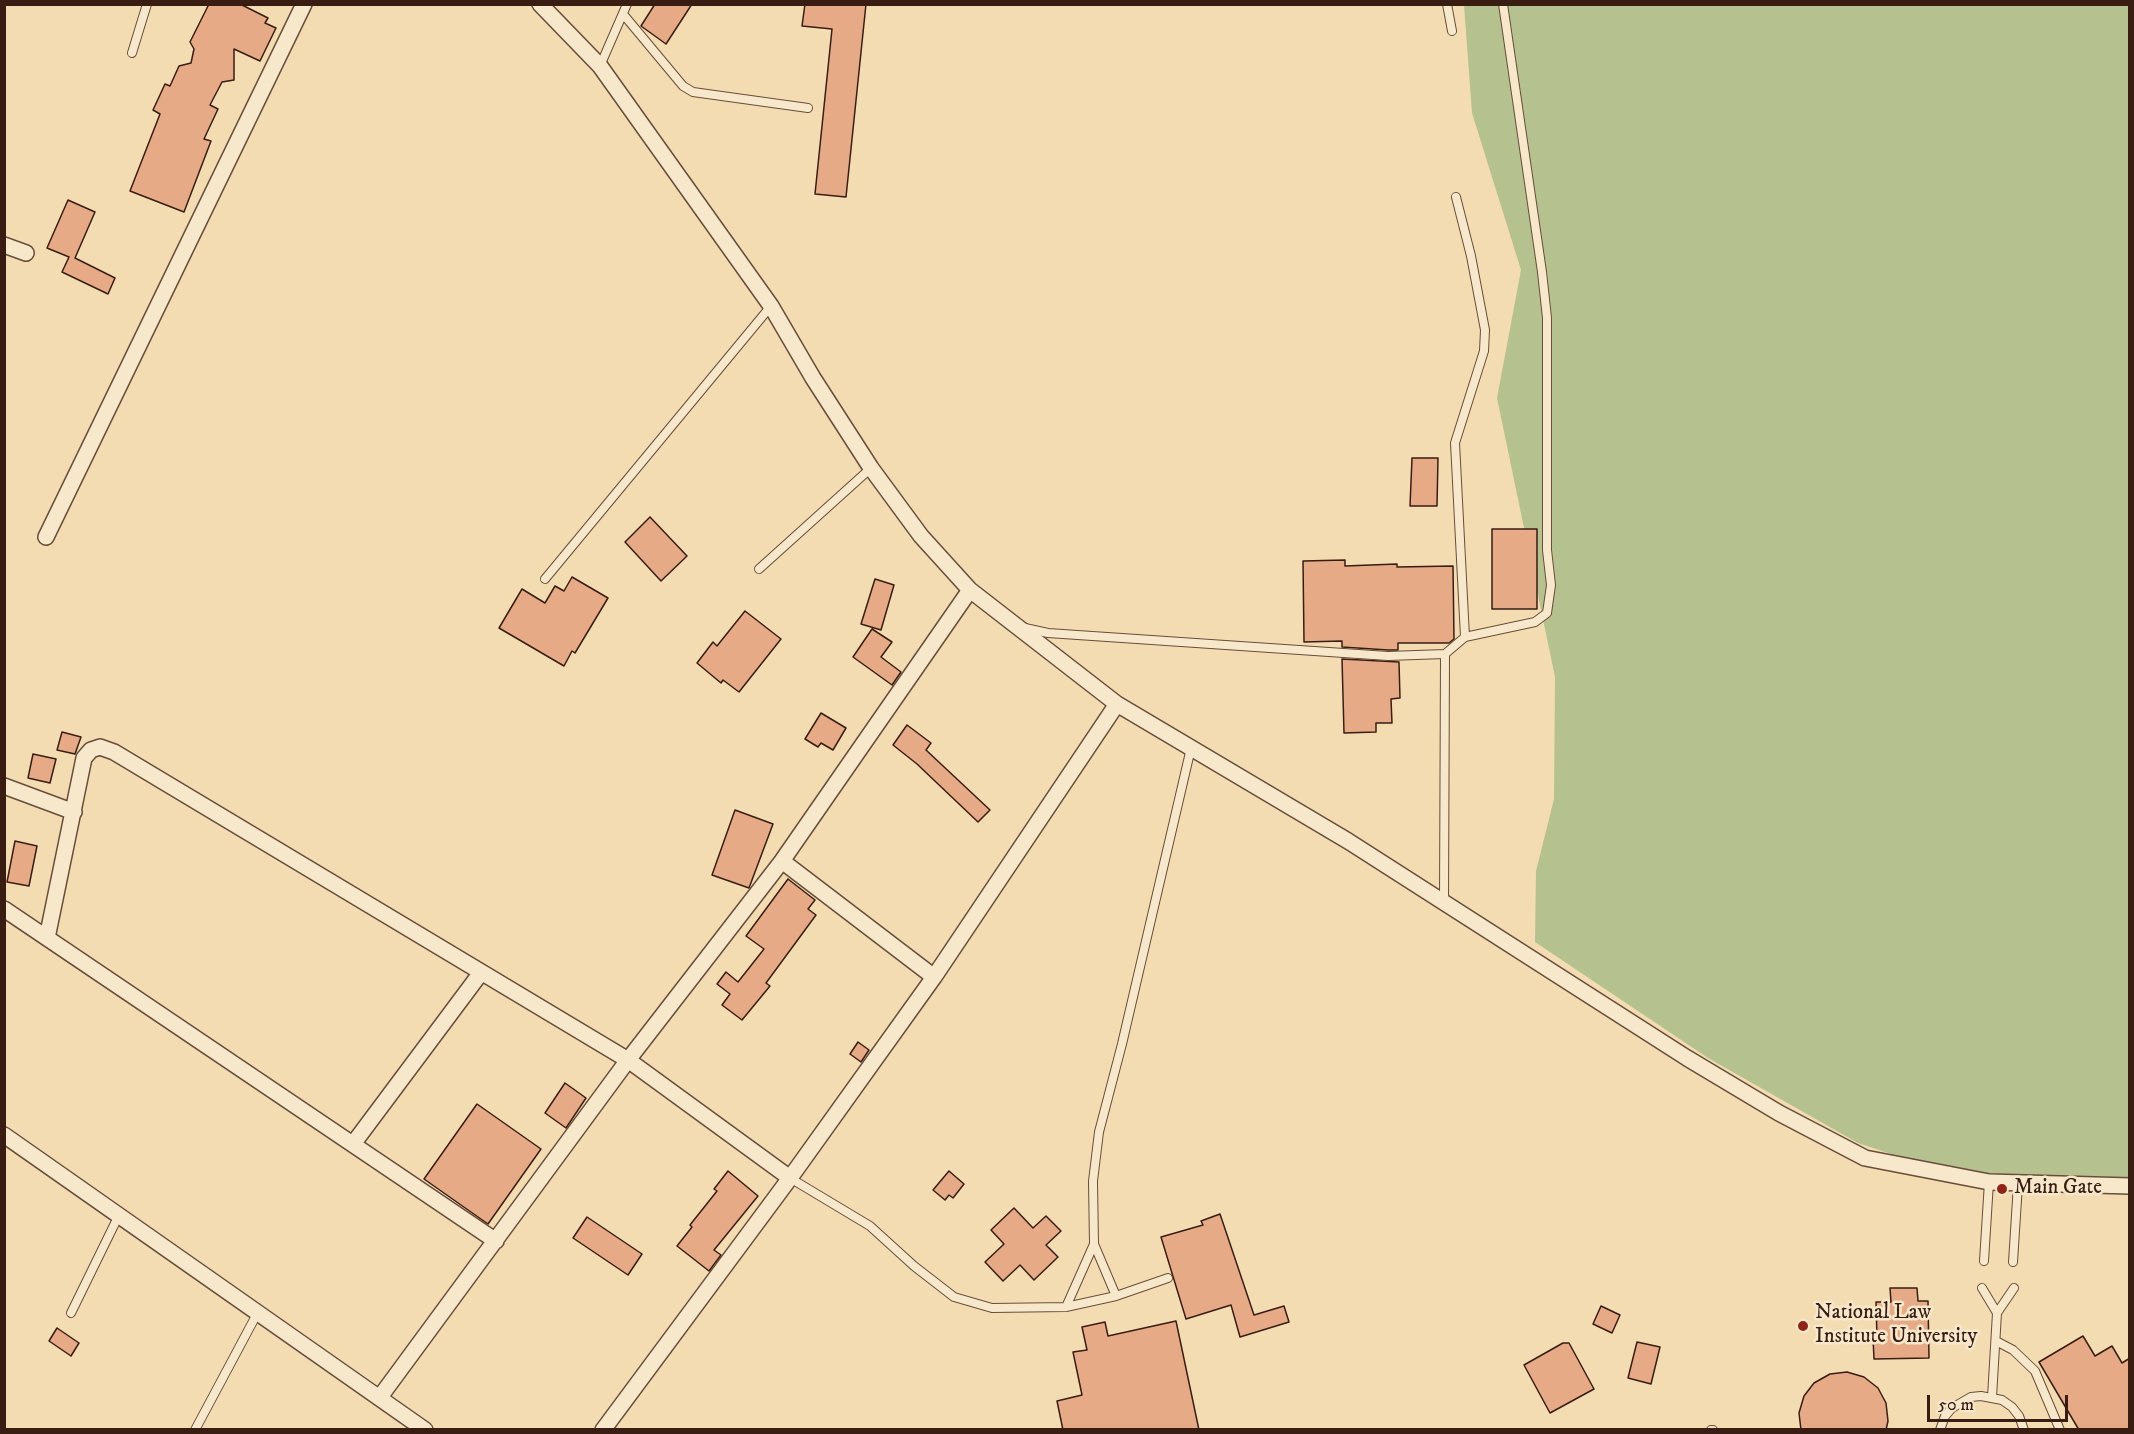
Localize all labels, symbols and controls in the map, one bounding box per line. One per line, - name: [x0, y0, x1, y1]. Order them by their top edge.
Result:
- place label: Main Gate: [2014, 1176, 2102, 1202]
- marker: Main Gate: [1995, 1182, 2009, 1196]
- place label: National Law Institute University: [1815, 1301, 1977, 1351]
- marker: National Law Institute University: [1796, 1319, 1810, 1333]
- scale bar: [1930, 1383, 2071, 1421]
- text: 50 m: [1938, 1394, 1974, 1416]

